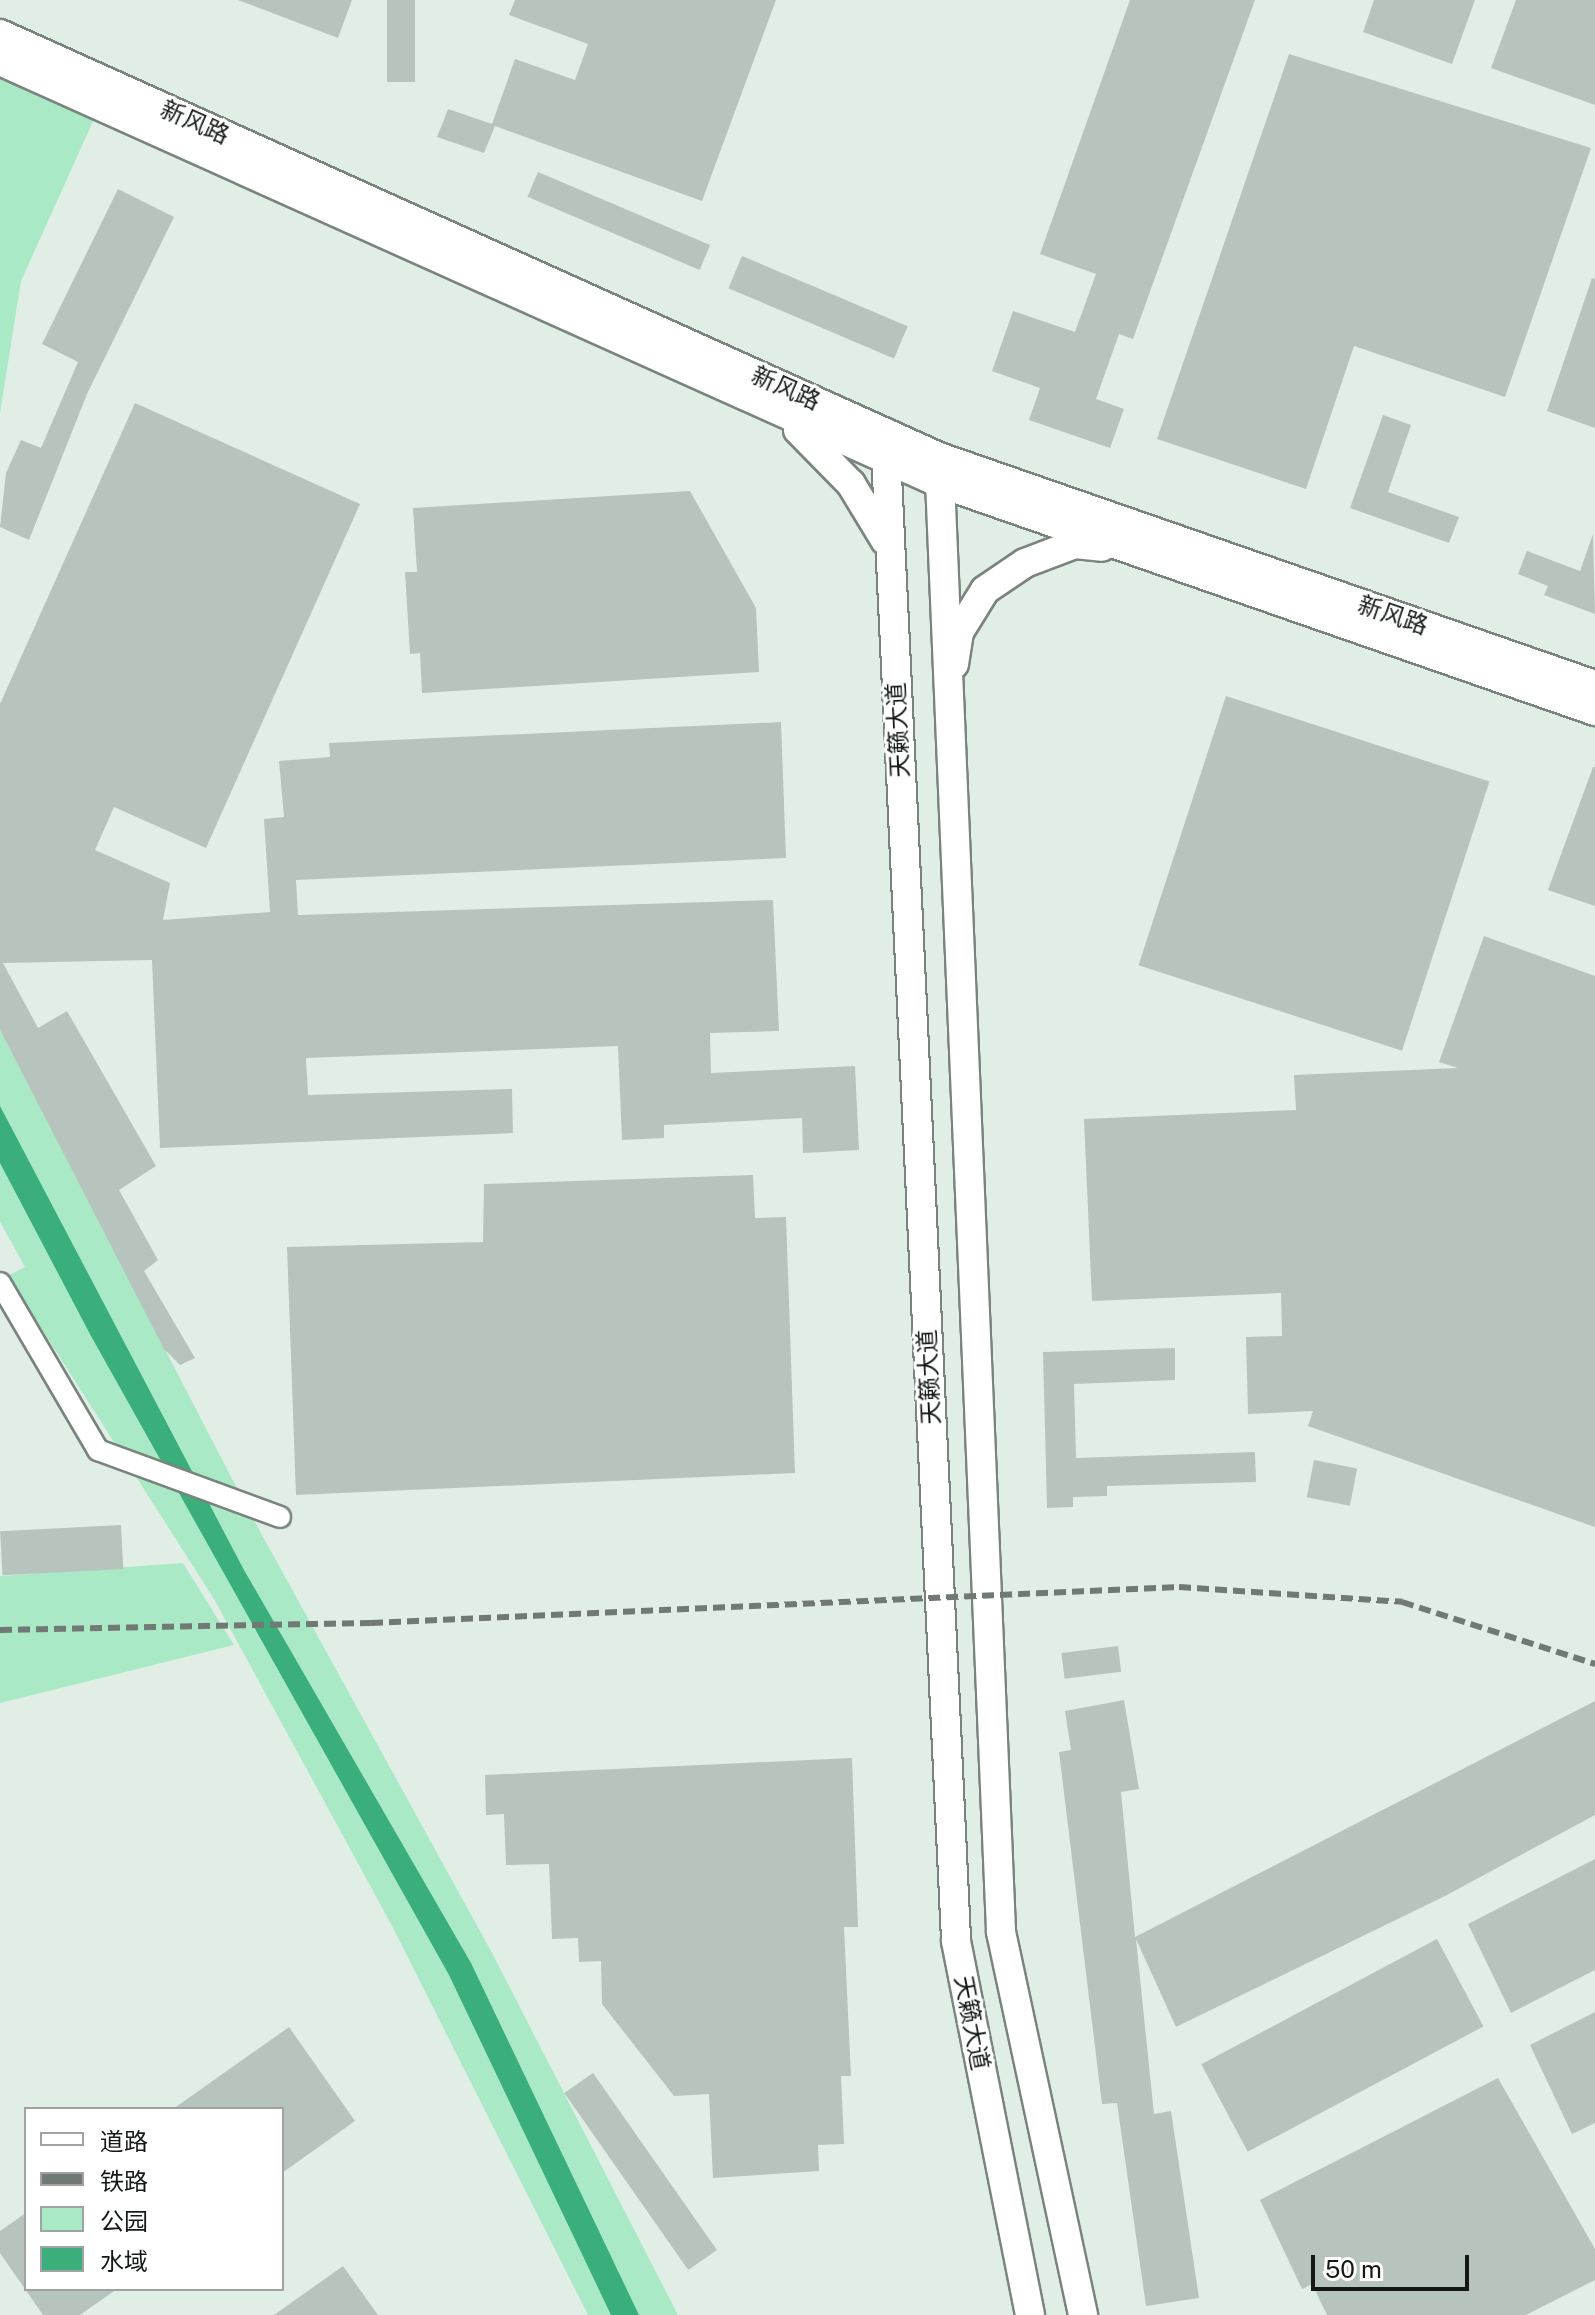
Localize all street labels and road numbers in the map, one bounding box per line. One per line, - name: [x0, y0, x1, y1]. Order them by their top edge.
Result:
- street label: 新风路: [156, 94, 234, 150]
- street label: 新风路: [747, 360, 825, 416]
- street label: 新风路: [1354, 590, 1432, 640]
- street label: 天籁大道: [881, 681, 915, 779]
- street label: 天籁大道: [912, 1328, 946, 1426]
- street label: 天籁大道: [949, 1973, 995, 2073]

